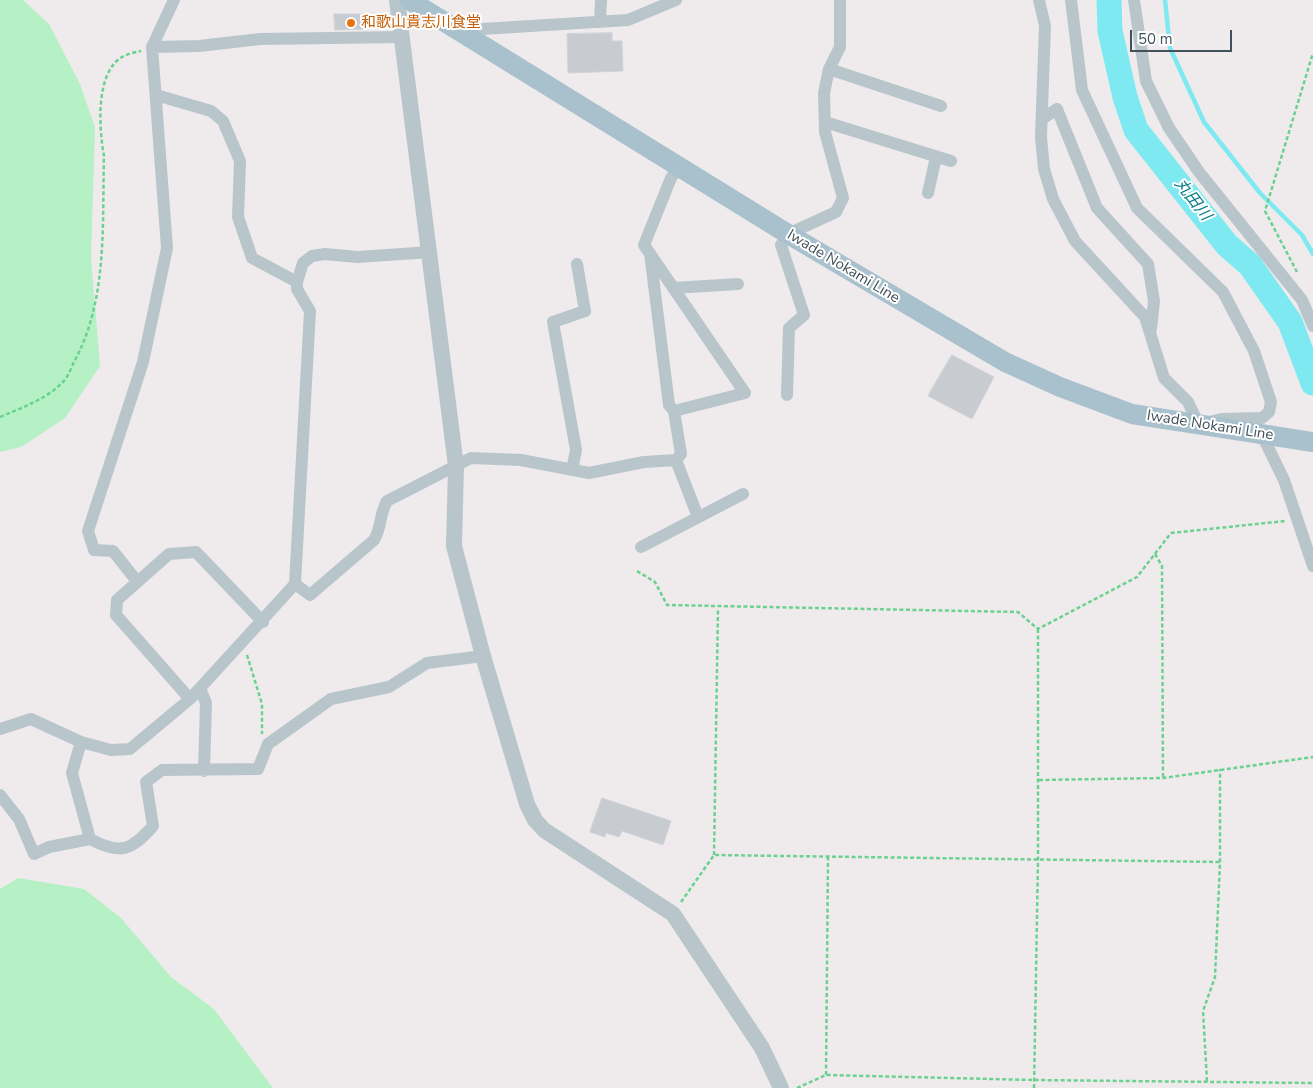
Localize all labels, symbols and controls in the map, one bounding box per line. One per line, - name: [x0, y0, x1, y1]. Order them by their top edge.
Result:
- place label: 和歌山貴志川食堂: [361, 14, 481, 32]
- marker: 和歌山貴志川食堂: [345, 17, 357, 29]
- scale bar: [1133, 20, 1236, 52]
- text: 50 m: [1138, 29, 1173, 49]
- water label: 丸田川: [1170, 175, 1214, 225]
- street label: Iwade Nokami Line: [784, 226, 902, 308]
- street label: Iwade Nokami Line: [1145, 407, 1275, 445]

